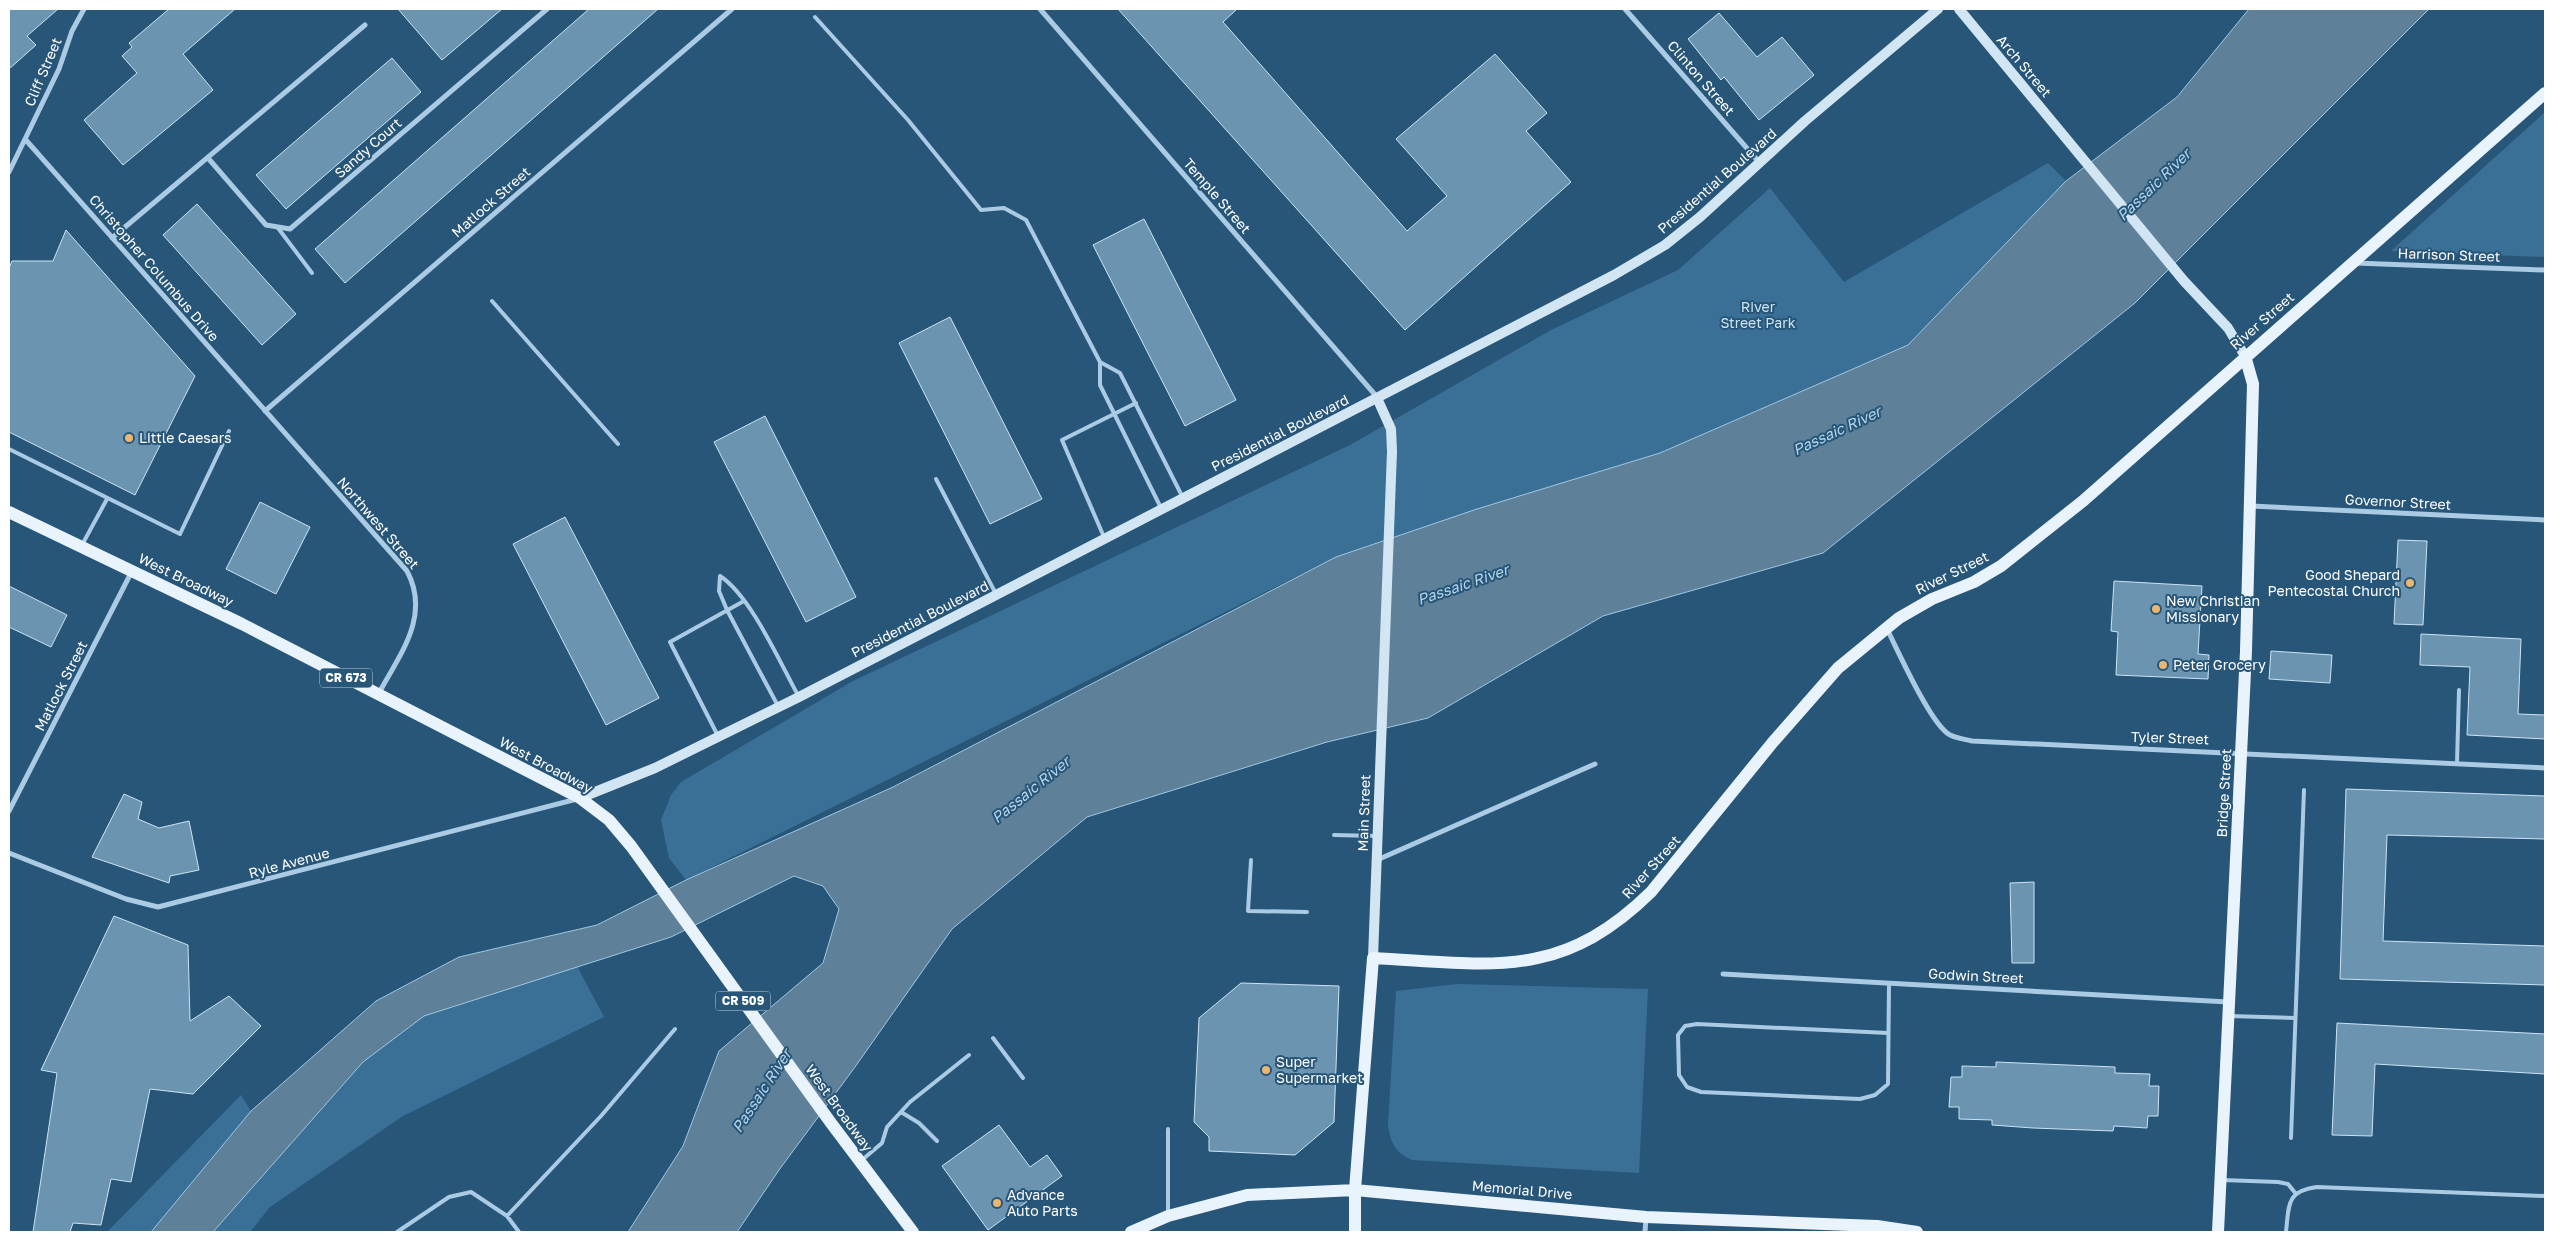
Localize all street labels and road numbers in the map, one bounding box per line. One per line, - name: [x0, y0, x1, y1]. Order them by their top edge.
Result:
- street label: Arch Street: [1993, 31, 2055, 100]
- street label: Cliff Street: [20, 35, 65, 109]
- street label: Clinton Street: [1664, 37, 1739, 119]
- street label: Sandy Court: [331, 114, 405, 181]
- street label: Presidential Boulevard: [1654, 124, 1780, 237]
- street label: Temple Street: [1180, 155, 1255, 237]
- street label: Matlock Street: [448, 163, 533, 240]
- street label: Christopher Columbus Drive: [86, 191, 223, 345]
- street label: Harrison Street: [2397, 244, 2501, 265]
- street label: River Street: [2226, 288, 2297, 353]
- street label: Presidential Boulevard: [1208, 390, 1351, 475]
- street label: Northwest Street: [334, 473, 423, 572]
- street label: Governor Street: [2344, 490, 2452, 513]
- street label: River Street: [1912, 548, 1991, 598]
- street label: West Broadway: [136, 549, 237, 610]
- street label: Presidential Boulevard: [848, 576, 991, 661]
- street label: Matlock Street: [31, 638, 91, 734]
- road number: CR 673: [320, 668, 372, 688]
- street label: Tyler Street: [2131, 728, 2209, 747]
- street label: West Broadway: [496, 733, 596, 796]
- street label: Bridge Street: [2213, 748, 2234, 838]
- street label: Main Street: [1354, 774, 1373, 852]
- street label: River Street: [1618, 831, 1683, 902]
- street label: Ryle Avenue: [247, 844, 331, 881]
- street label: Godwin Street: [1928, 965, 2024, 986]
- road number: CR 509: [716, 991, 770, 1010]
- street label: West Broadway: [802, 1061, 877, 1155]
- street label: Memorial Drive: [1471, 1177, 1573, 1202]

